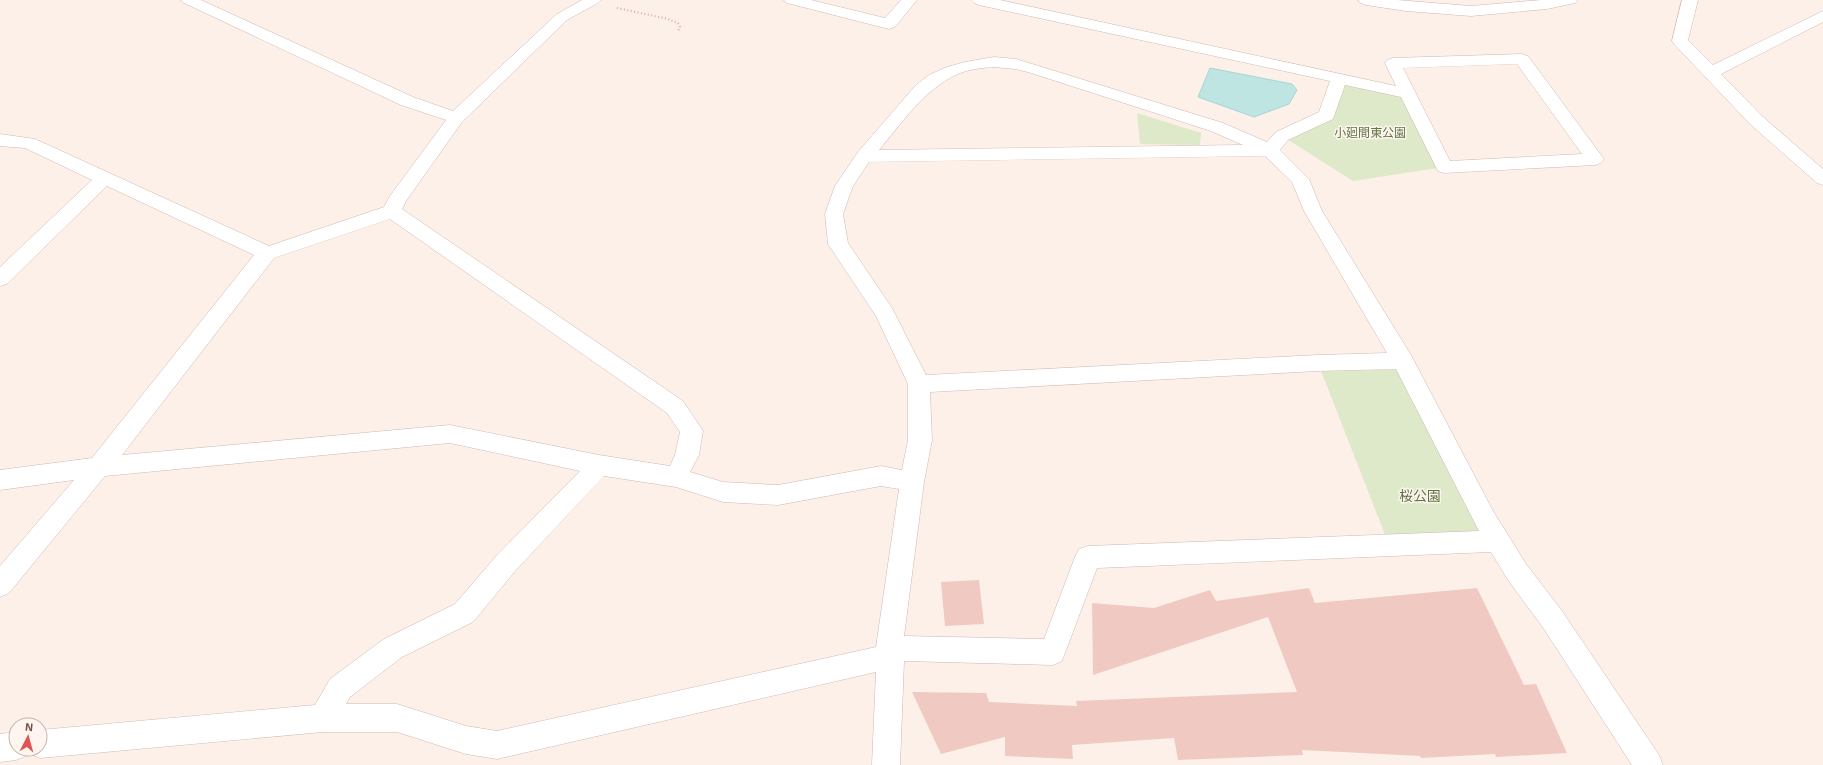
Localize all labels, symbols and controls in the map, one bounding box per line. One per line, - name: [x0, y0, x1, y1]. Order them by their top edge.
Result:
- park label: 小廻間東公園: [1334, 125, 1406, 139]
- park label: 桜公園: [1399, 487, 1441, 504]
- north arrow: [8, 717, 48, 757]
- text: N: [24, 720, 34, 733]

